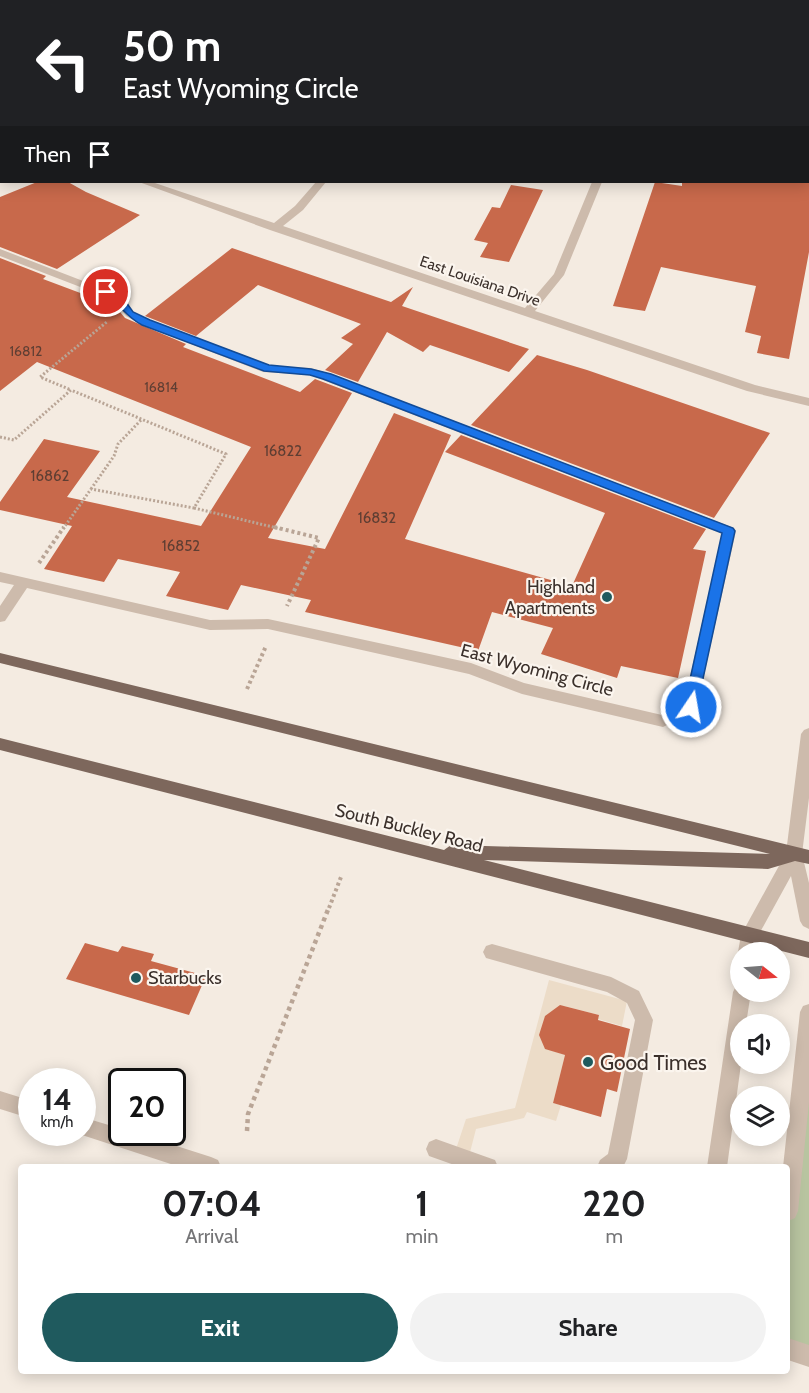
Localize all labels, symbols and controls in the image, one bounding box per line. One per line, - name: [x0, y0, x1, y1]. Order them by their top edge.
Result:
- text: 50 m: [123, 20, 221, 72]
- icon: left: [24, 24, 102, 102]
- text: East Wyoming Circle: [123, 72, 359, 105]
- icon: arrive: [83, 138, 116, 171]
- text: Then: [24, 141, 71, 168]
- street label: East Louisiana Drive: [418, 252, 543, 310]
- pin: [80, 266, 131, 317]
- icon: arrive: [89, 275, 122, 308]
- house number: 16812: [10, 342, 42, 360]
- house number: 16814: [144, 378, 178, 396]
- house number: 16822: [264, 442, 302, 460]
- house number: 16862: [31, 467, 70, 485]
- house number: 16832: [358, 509, 396, 527]
- house number: 16852: [162, 537, 200, 555]
- place label: Highland Apartments: [505, 576, 595, 619]
- marker: Highland Apartments: [600, 590, 614, 604]
- street label: East Wyoming Circle: [458, 639, 616, 701]
- position arrow: [659, 675, 723, 739]
- street label: South Buckley Road: [333, 799, 485, 857]
- north arrow: [730, 942, 790, 1002]
- map controls: [730, 942, 790, 1146]
- place label: Starbucks: [148, 967, 222, 989]
- marker: Starbucks: [129, 971, 143, 985]
- button: sound: [730, 1014, 790, 1074]
- place label: Good Times: [600, 1050, 707, 1075]
- marker: Good Times: [581, 1055, 595, 1069]
- speed limit sign: 20: [108, 1068, 186, 1146]
- text: 14: [42, 1081, 72, 1118]
- button: layers: [730, 1086, 790, 1146]
- text: km/h: [41, 1113, 73, 1131]
- text: 07:04: [162, 1181, 262, 1225]
- text: 1: [415, 1181, 429, 1225]
- text: 220: [582, 1181, 646, 1225]
- text: Arrival: [185, 1224, 238, 1248]
- text: min: [406, 1224, 438, 1248]
- text: m: [605, 1224, 623, 1248]
- button: Exit: [42, 1293, 398, 1362]
- button: Share: [410, 1293, 766, 1362]

